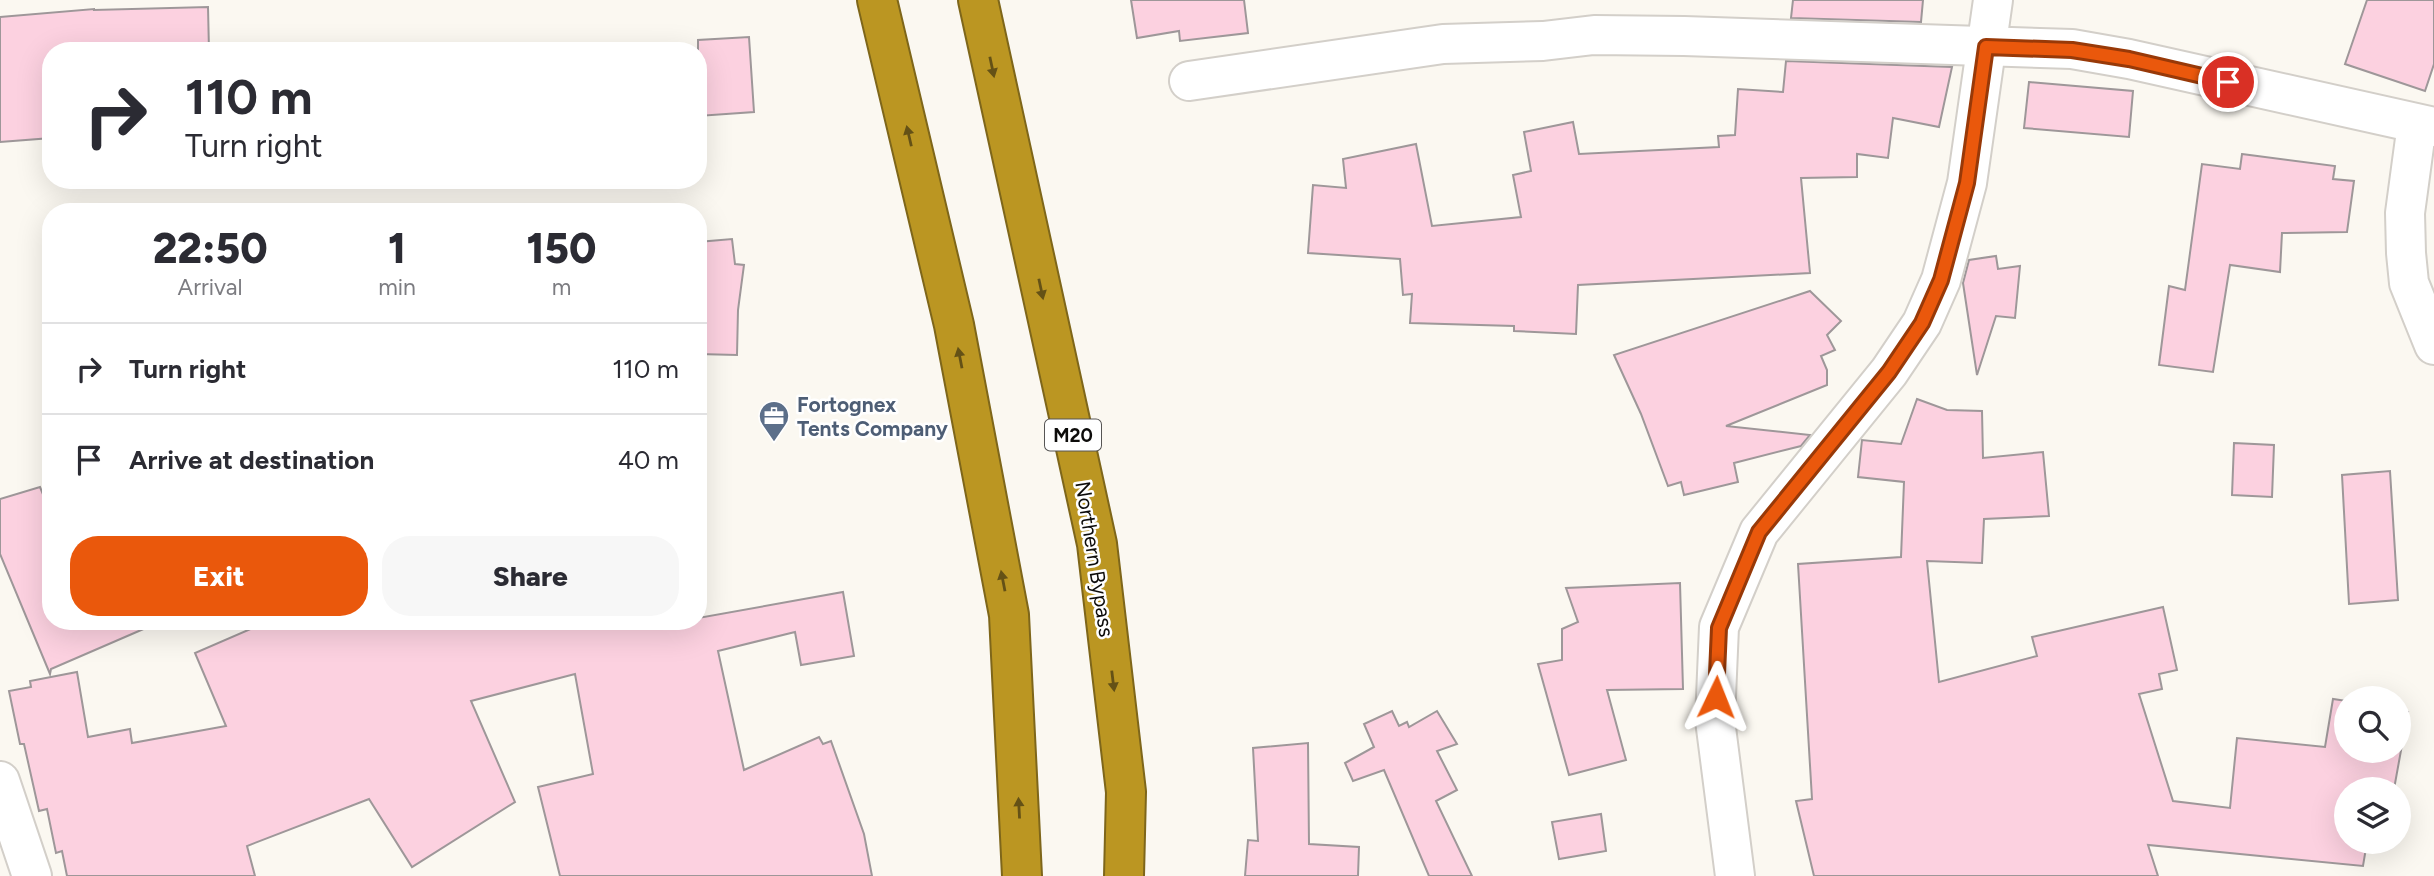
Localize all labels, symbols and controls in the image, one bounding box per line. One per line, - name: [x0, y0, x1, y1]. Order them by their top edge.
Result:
- pin: [2198, 52, 2258, 112]
- one-way arrow: [987, 56, 998, 78]
- icon: arrive: [2209, 63, 2247, 101]
- text: 110 m: [185, 67, 313, 126]
- icon: right: [70, 70, 161, 161]
- one-way arrow: [904, 125, 915, 147]
- text: Turn right: [185, 127, 323, 165]
- text: 22:50: [153, 223, 268, 274]
- text: 1: [388, 223, 406, 274]
- text: 150: [527, 223, 596, 274]
- text: Arrival: [178, 273, 243, 301]
- text: min: [378, 273, 416, 301]
- text: m: [552, 273, 571, 301]
- one-way arrow: [1036, 278, 1047, 300]
- one-way arrow: [954, 347, 965, 369]
- icon: right: [70, 350, 108, 388]
- text: Turn right: [129, 353, 246, 385]
- text: 110 m: [612, 353, 679, 385]
- place label: Fortognex Tents Company: [797, 392, 949, 441]
- office icon: Fortognex Tents Company: [757, 399, 791, 443]
- road number: M20: [1045, 420, 1101, 450]
- icon: arrive: [70, 441, 108, 479]
- text: Arrive at destination: [129, 444, 374, 476]
- text: 40 m: [618, 444, 679, 476]
- street label: Northern Bypass: [1070, 479, 1120, 639]
- button: Exit: [70, 536, 368, 616]
- button: Share: [382, 536, 679, 616]
- one-way arrow: [997, 570, 1008, 592]
- position arrow: [1679, 660, 1753, 734]
- one-way arrow: [1107, 670, 1118, 692]
- map controls: [2334, 686, 2411, 854]
- button: search: [2334, 686, 2411, 763]
- button: layers: [2334, 777, 2411, 854]
- one-way arrow: [1013, 797, 1024, 819]

